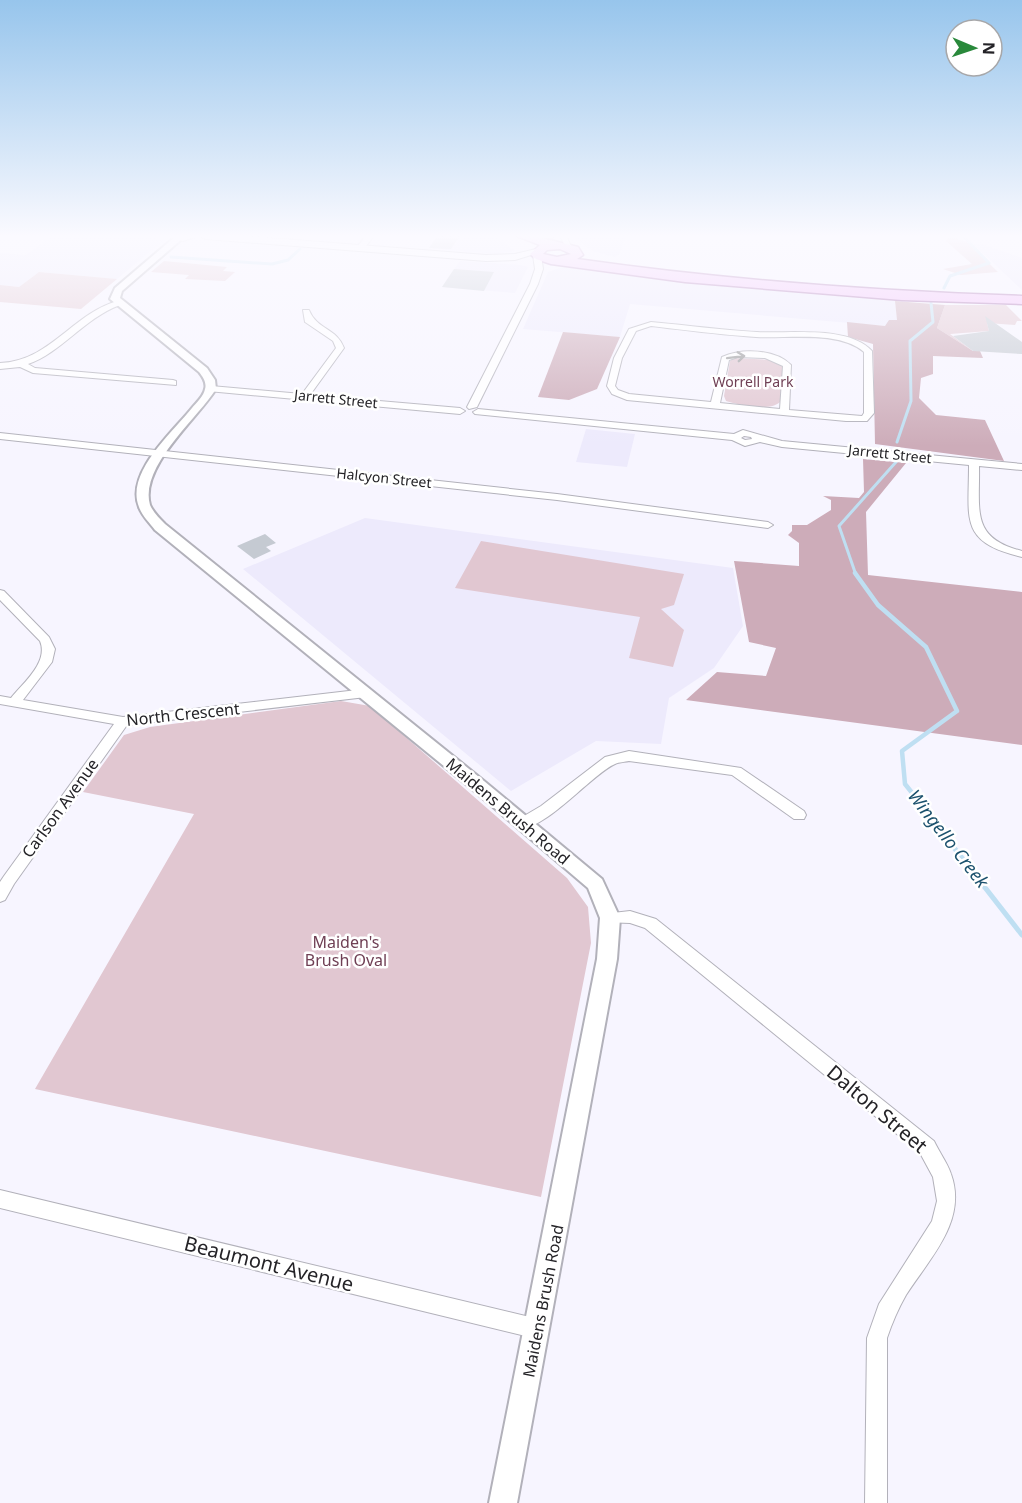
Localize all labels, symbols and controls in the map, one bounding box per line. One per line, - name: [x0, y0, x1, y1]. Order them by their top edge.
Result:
- north arrow: [944, 18, 1004, 78]
- text: N: [978, 42, 1000, 55]
- one-way arrow: [726, 351, 746, 362]
- park label: Worrell Park: [713, 372, 794, 391]
- street label: Jarrett Street: [291, 384, 379, 412]
- street label: Jarrett Street: [845, 439, 933, 467]
- street label: Halcyon Street: [336, 463, 433, 492]
- street label: North Crescent: [125, 697, 241, 731]
- street label: Maidens Brush Road: [441, 753, 575, 869]
- street label: Carlson Avenue: [17, 754, 103, 862]
- water label: Wingello Creek: [903, 784, 995, 893]
- park label: Maiden's Brush Oval: [305, 931, 387, 971]
- street label: Dalton Street: [821, 1059, 933, 1159]
- street label: Maidens Brush Road: [517, 1223, 569, 1379]
- street label: Beaumont Avenue: [182, 1229, 357, 1298]

